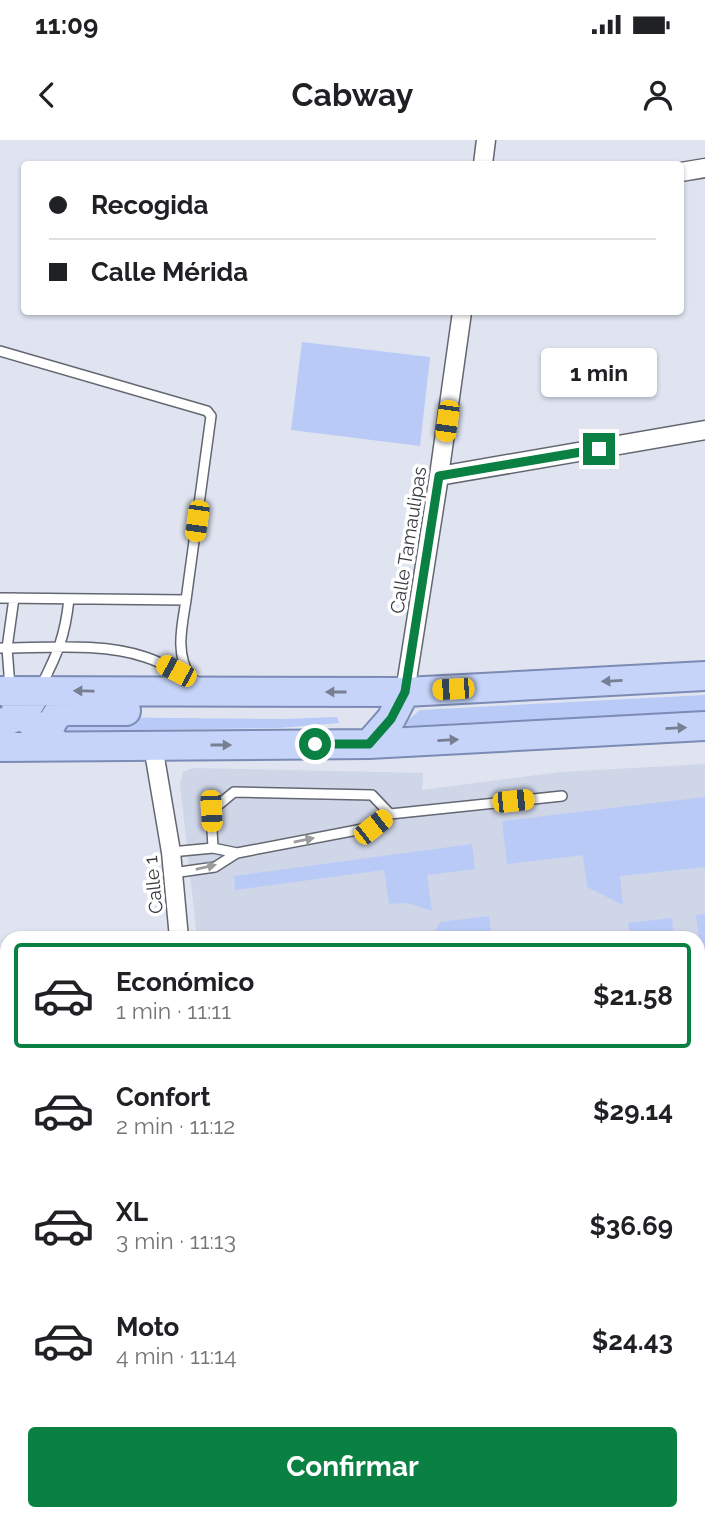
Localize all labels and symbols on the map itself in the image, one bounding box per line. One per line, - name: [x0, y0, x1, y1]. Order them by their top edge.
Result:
- callout: 1 min: [541, 348, 657, 396]
- car: [434, 399, 461, 443]
- route end: [583, 433, 615, 465]
- street label: Calle Tamaulipas: [385, 465, 431, 615]
- car: [184, 499, 211, 543]
- car: [153, 652, 200, 690]
- one-way arrow: [601, 676, 623, 687]
- car: [432, 677, 475, 701]
- one-way arrow: [73, 685, 95, 697]
- one-way arrow: [325, 686, 347, 698]
- one-way arrow: [665, 722, 687, 733]
- route start: [299, 728, 331, 760]
- one-way arrow: [438, 734, 460, 745]
- one-way arrow: [210, 739, 232, 751]
- car: [492, 788, 535, 814]
- car: [200, 789, 223, 833]
- car: [350, 806, 397, 848]
- one-way arrow: [293, 834, 315, 845]
- street label: Calle 1: [139, 855, 167, 915]
- one-way arrow: [196, 862, 218, 873]

